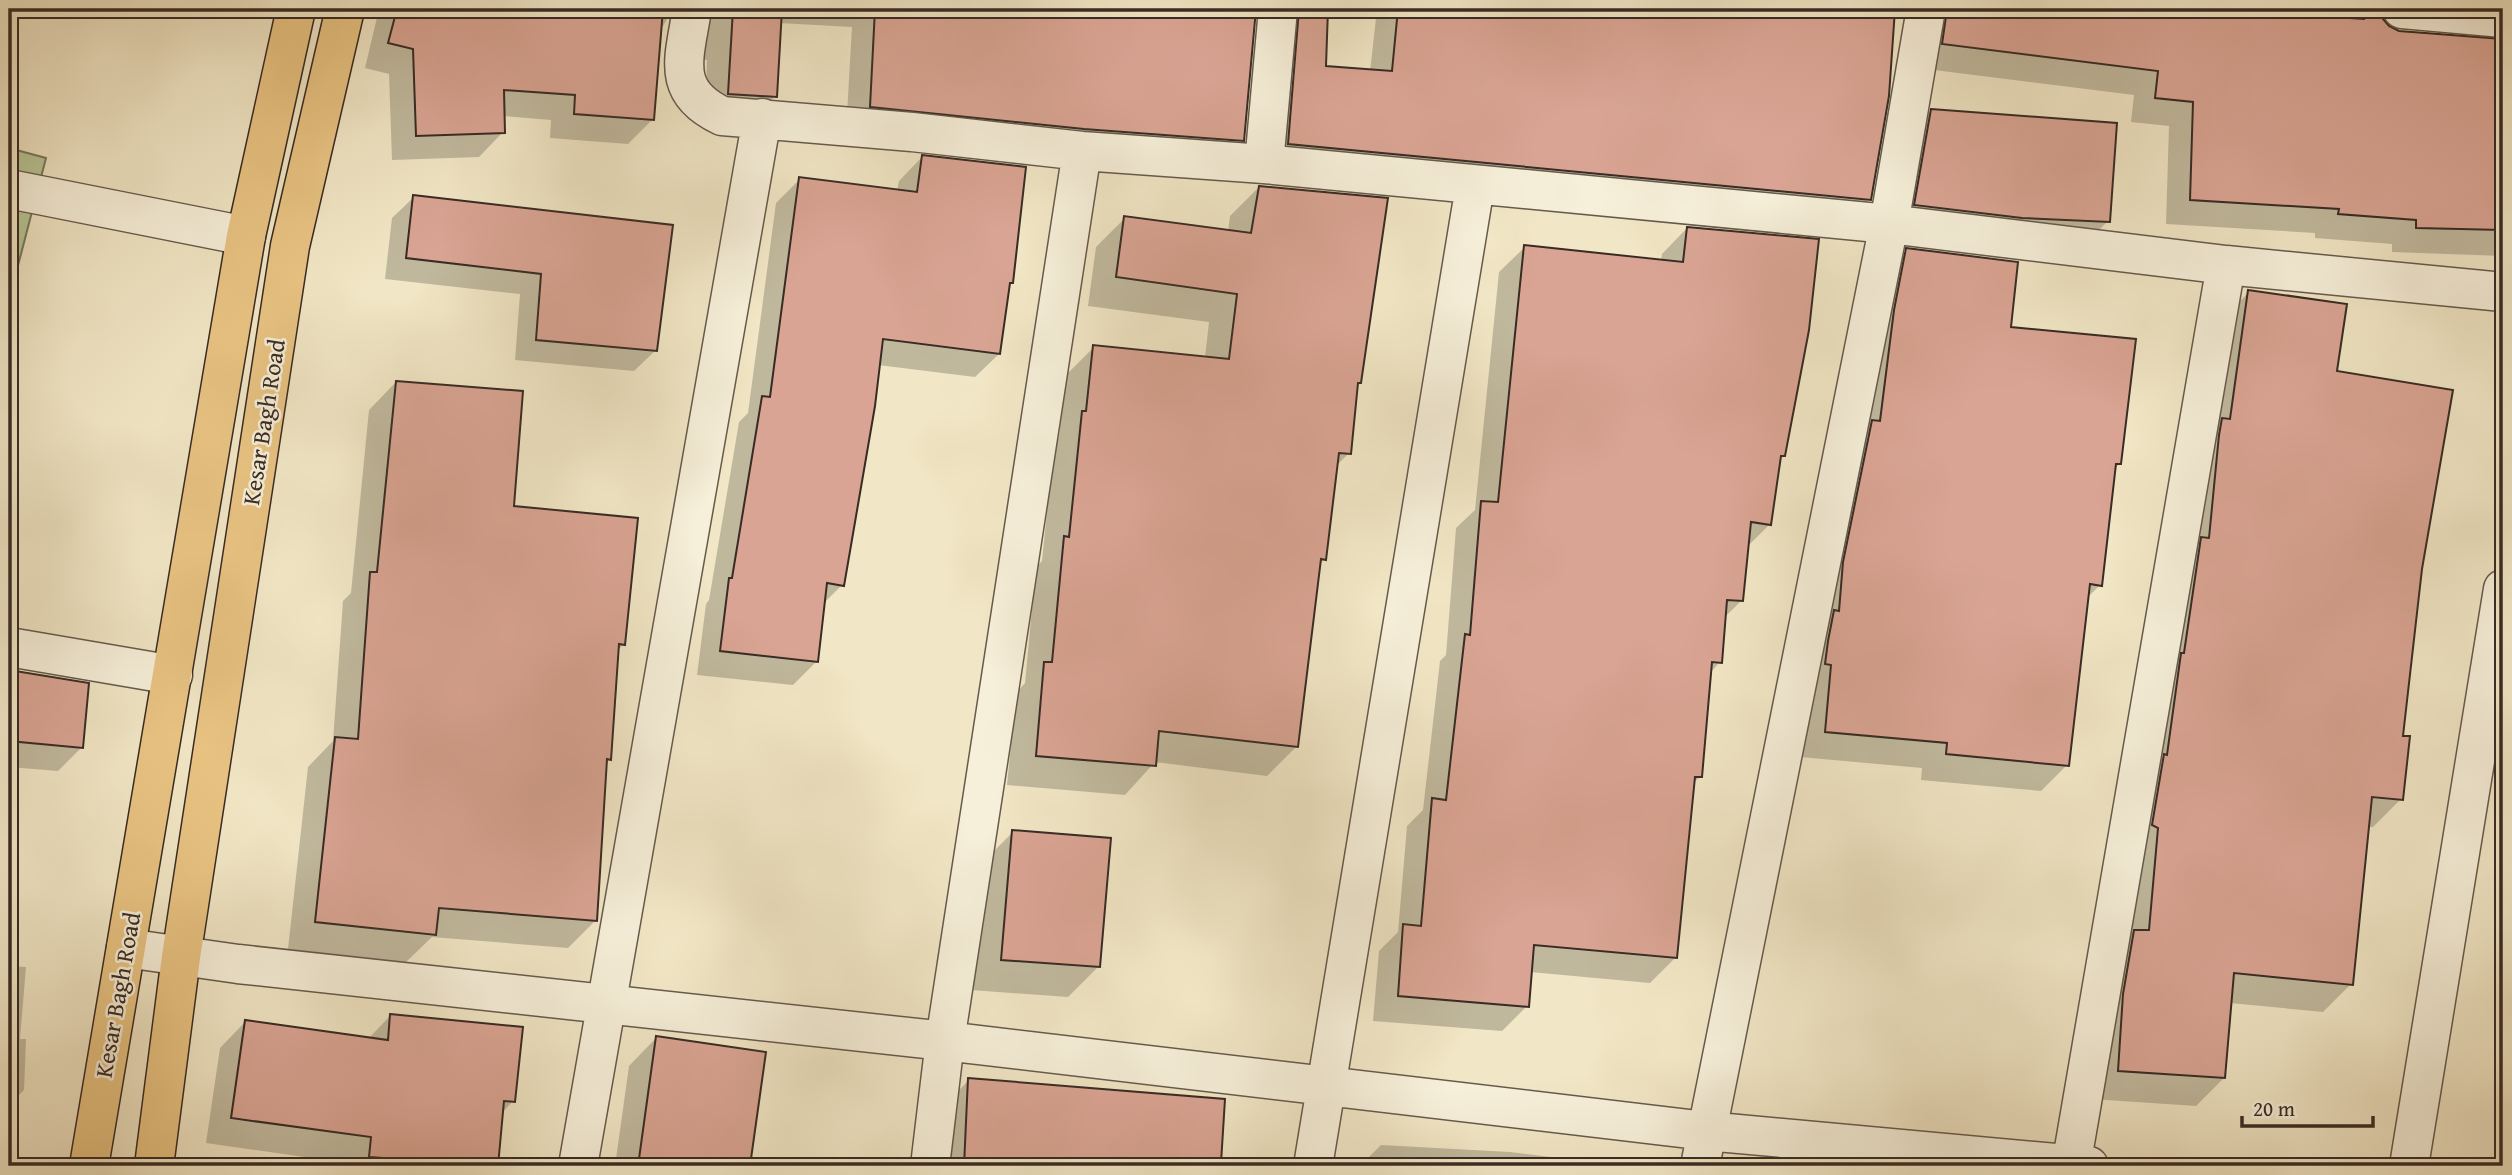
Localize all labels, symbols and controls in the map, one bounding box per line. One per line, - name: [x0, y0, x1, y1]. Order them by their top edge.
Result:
- street label: Kesar Bagh Road: [233, 336, 294, 507]
- street label: Kesar Bagh Road: [86, 909, 149, 1080]
- scale bar: [2242, 1084, 2374, 1128]
- text: 20 m: [2253, 1093, 2295, 1124]

